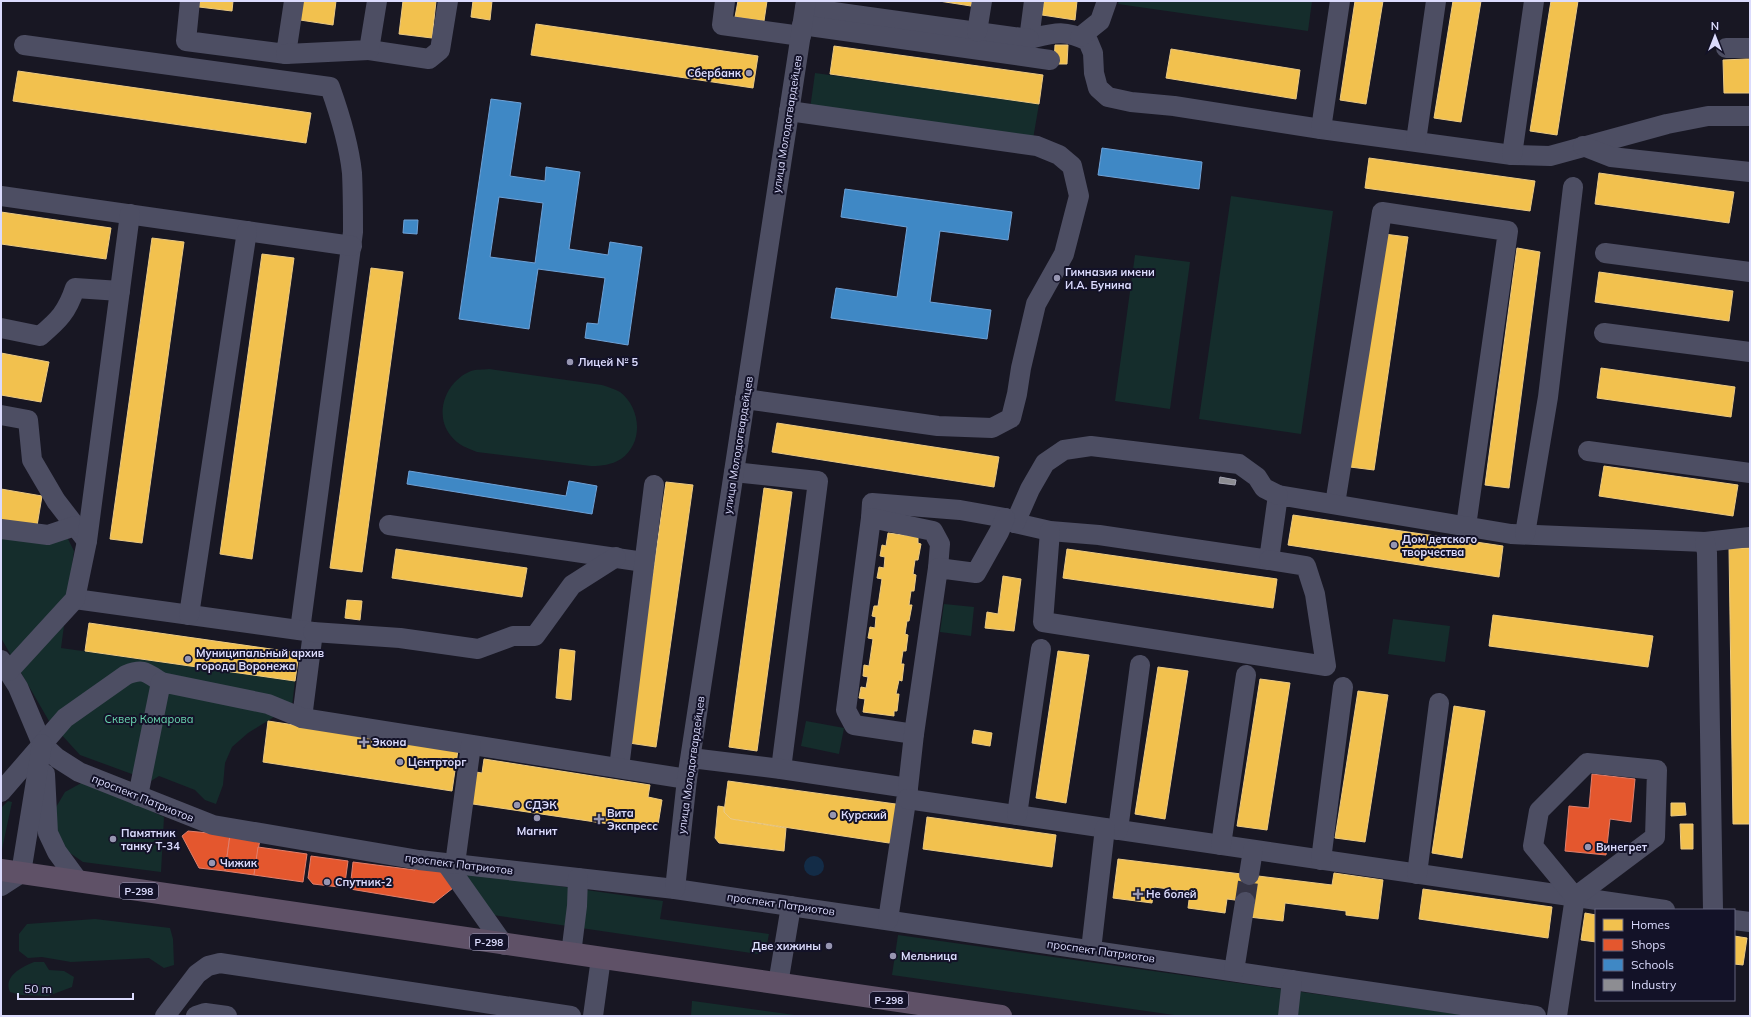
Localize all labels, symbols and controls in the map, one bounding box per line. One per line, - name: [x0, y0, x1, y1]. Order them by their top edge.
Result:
- north arrow: [1695, 16, 1735, 56]
- text: N: [1711, 19, 1719, 33]
- street label: улица Молодогвардейцев: [769, 54, 805, 194]
- place label: Сбербанк: [687, 66, 742, 80]
- marker: Сбербанк: [744, 68, 754, 78]
- place label: Гимназия имени И.А. Бунина: [1065, 265, 1155, 292]
- marker: Гимназия имени И.А. Бунина: [1052, 273, 1062, 283]
- place label: Лицей № 5: [578, 355, 638, 369]
- marker: Лицей № 5: [565, 357, 575, 367]
- street label: улица Молодогвардейцев: [720, 375, 756, 515]
- place label: Дом детского творчества: [1402, 532, 1478, 559]
- marker: Дом детского творчества: [1389, 540, 1399, 550]
- place label: Муниципальный архив города Воронежа: [196, 646, 324, 673]
- marker: Муниципальный архив города Воронежа: [183, 654, 193, 664]
- street label: улица Молодогвардейцев: [674, 695, 708, 835]
- park label: Сквер Комарова: [105, 712, 193, 726]
- place label: Экона: [372, 735, 406, 749]
- marker: Экона: [359, 737, 369, 747]
- place label: Центрторг: [408, 755, 466, 769]
- marker: Центрторг: [395, 757, 405, 767]
- street label: проспект Патриотов: [90, 771, 196, 825]
- place label: СДЭК: [525, 798, 557, 812]
- marker: СДЭК: [512, 800, 522, 810]
- place label: Вита Экспресс: [607, 806, 658, 833]
- place label: Курский: [841, 808, 887, 822]
- marker: Курский: [828, 810, 838, 820]
- marker: Магнит: [532, 813, 542, 823]
- marker: Вита Экспресс: [594, 814, 604, 824]
- place label: Магнит: [517, 824, 558, 838]
- place label: Памятник танку Т-34: [121, 826, 180, 853]
- marker: Памятник танку Т-34: [108, 834, 118, 844]
- place label: Винегрет: [1596, 840, 1648, 854]
- marker: Винегрет: [1583, 842, 1593, 852]
- street label: проспект Патриотов: [404, 850, 514, 878]
- place label: Чижик: [220, 856, 258, 870]
- marker: Чижик: [207, 858, 217, 868]
- place label: Спутник-2: [335, 875, 393, 889]
- marker: Спутник-2: [322, 877, 332, 887]
- road number: Р-298: [120, 883, 158, 899]
- place label: Не болей: [1146, 887, 1197, 901]
- street label: проспект Патриотов: [726, 889, 836, 919]
- marker: Не болей: [1133, 889, 1143, 899]
- legend: [1595, 909, 1735, 1001]
- text: Homes: [1631, 917, 1670, 932]
- road number: Р-298: [470, 934, 508, 950]
- street label: проспект Патриотов: [1046, 936, 1156, 966]
- text: Shops: [1631, 937, 1666, 952]
- place label: Две хижины: [752, 939, 821, 953]
- marker: Две хижины: [824, 941, 834, 951]
- place label: Мельница: [901, 949, 957, 963]
- marker: Мельница: [888, 951, 898, 961]
- text: Schools: [1631, 957, 1674, 972]
- scale bar: [18, 975, 133, 1001]
- text: Industry: [1631, 977, 1677, 992]
- text: 50 m: [24, 981, 52, 996]
- road number: Р-298: [870, 992, 908, 1008]

